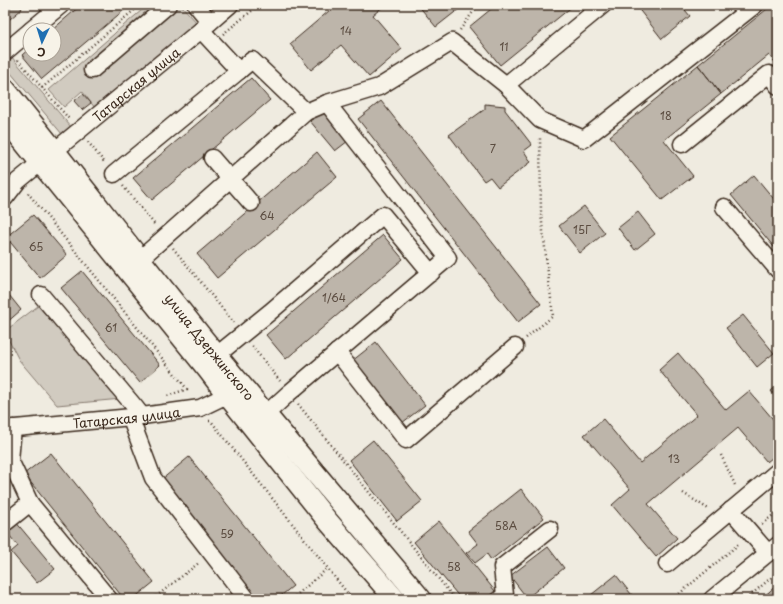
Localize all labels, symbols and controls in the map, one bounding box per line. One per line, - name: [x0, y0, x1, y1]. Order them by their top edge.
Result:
- north arrow: [22, 22, 62, 62]
- house number: 14: [340, 22, 352, 39]
- house number: 11: [499, 38, 509, 55]
- street label: Татарская улица: [88, 42, 184, 126]
- text: С: [37, 44, 46, 61]
- house number: 18: [660, 107, 672, 124]
- house number: 7: [490, 140, 496, 157]
- house number: 64: [260, 207, 274, 224]
- house number: 15Г: [573, 221, 591, 238]
- house number: 65: [29, 238, 43, 255]
- street label: улица Дзержинского: [161, 289, 259, 404]
- house number: 1/64: [322, 289, 346, 306]
- house number: 61: [105, 319, 117, 336]
- street label: Татарская улица: [72, 401, 182, 432]
- house number: 13: [668, 450, 680, 467]
- house number: 58А: [495, 517, 518, 534]
- house number: 59: [220, 525, 234, 542]
- house number: 58: [447, 558, 461, 575]

